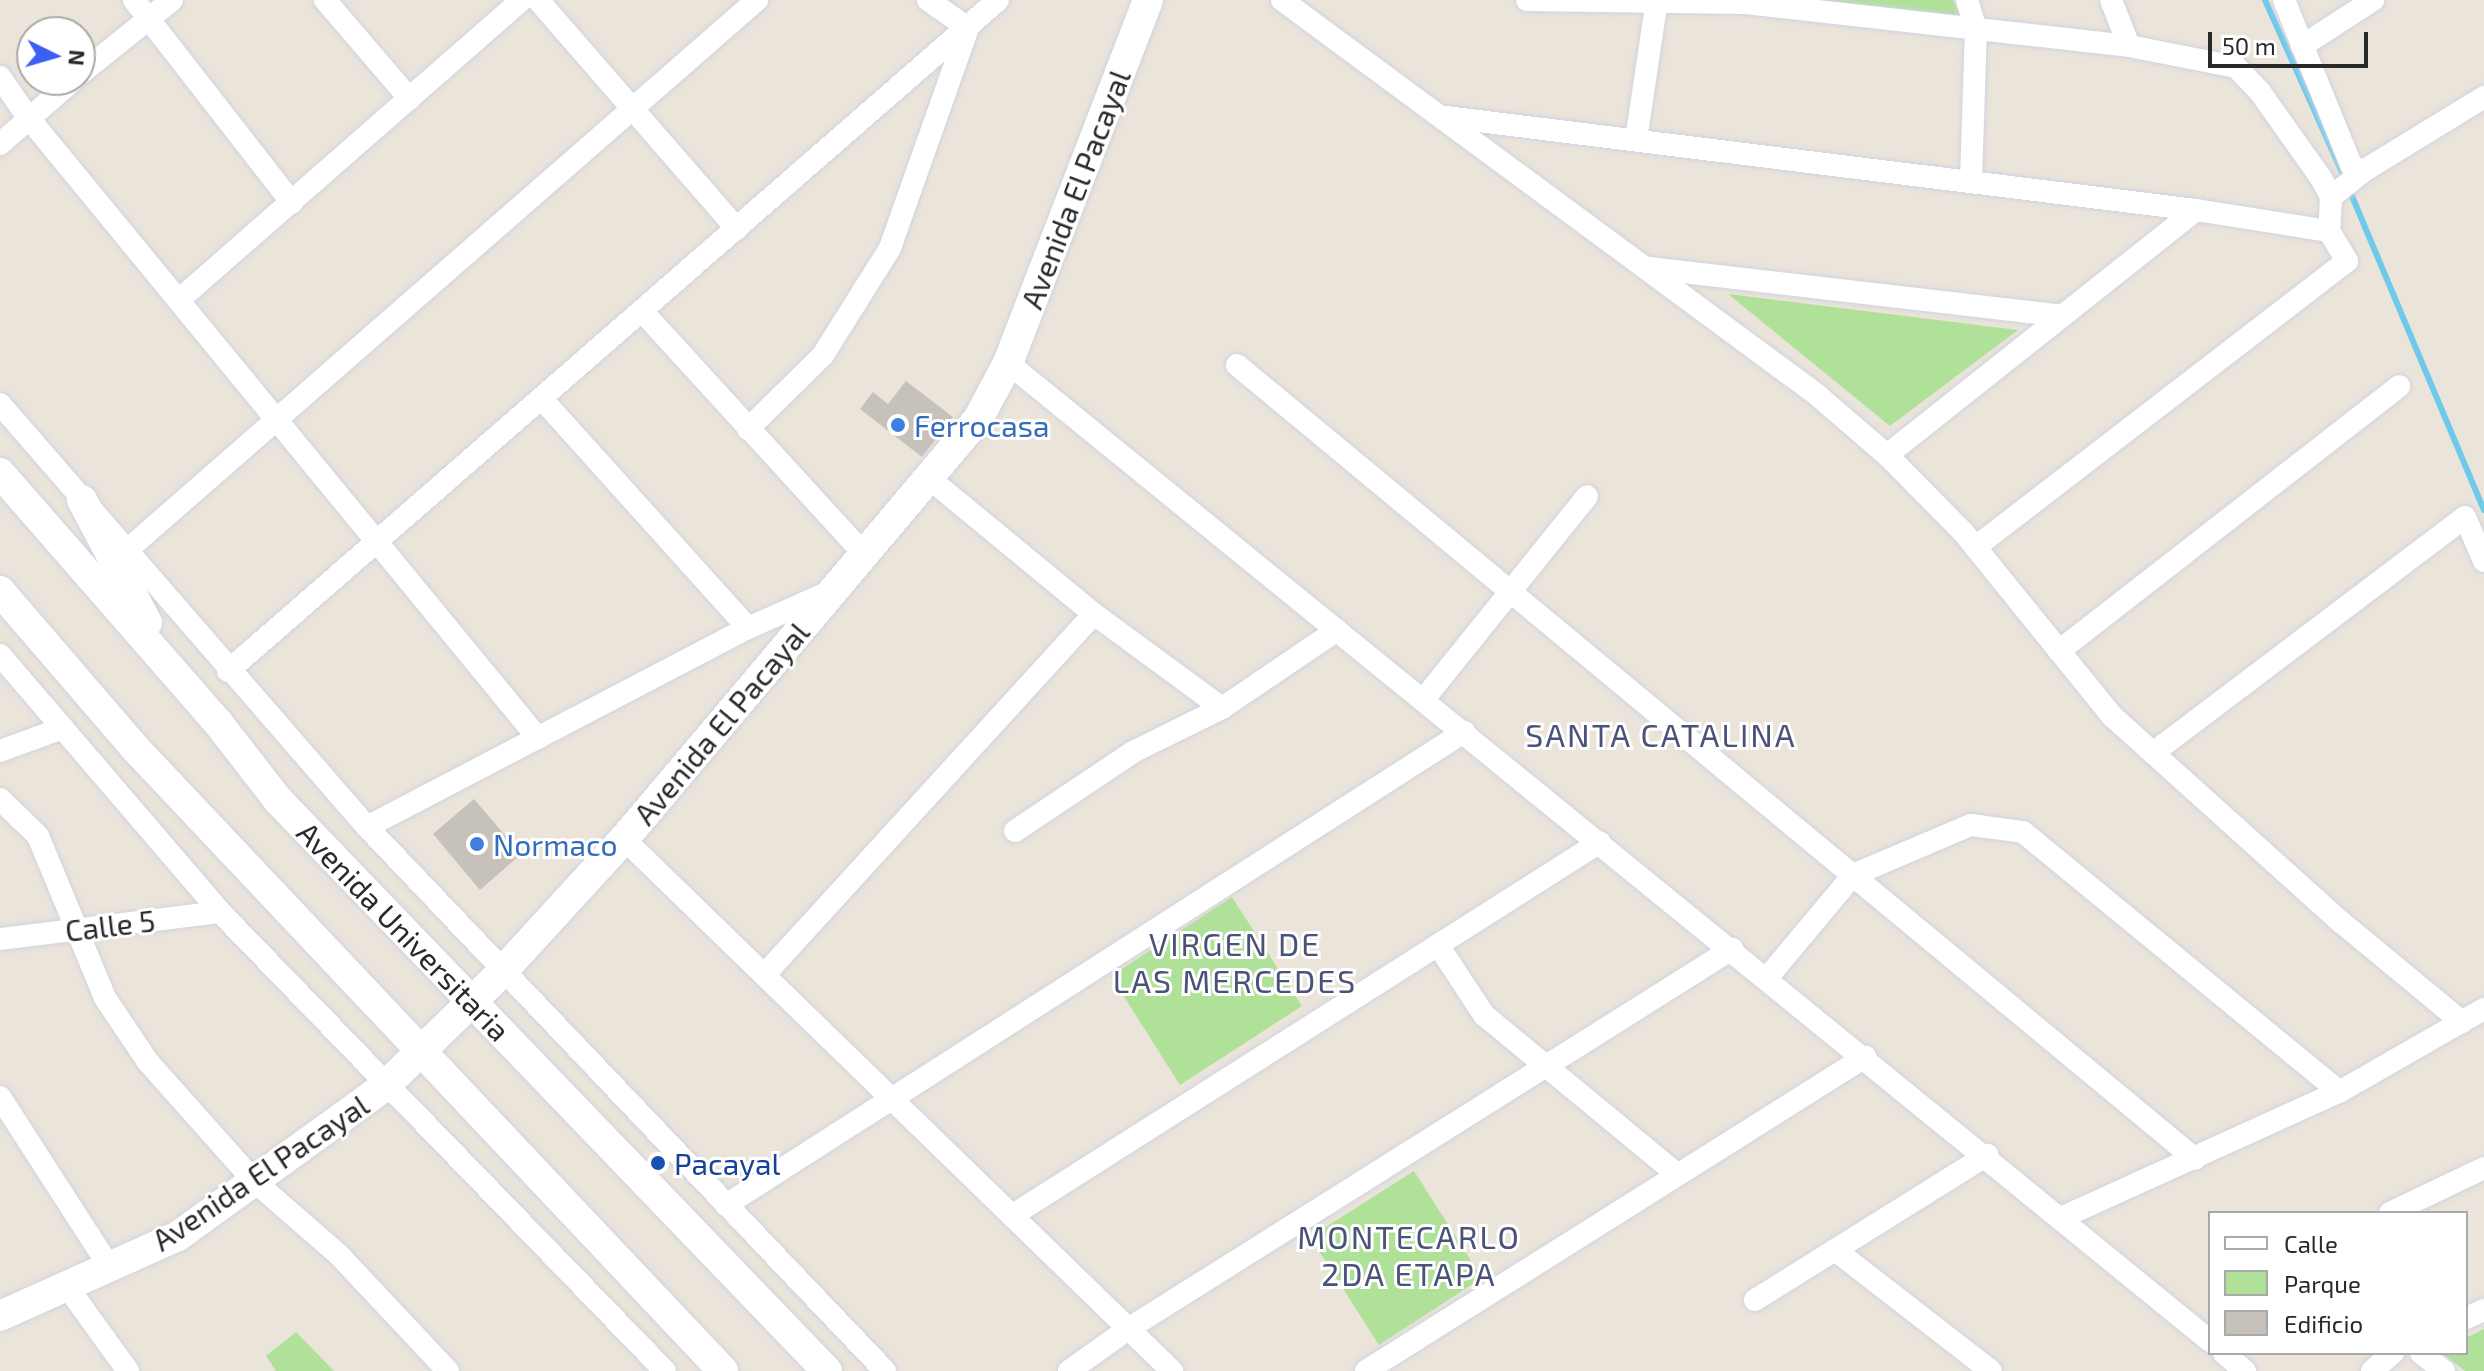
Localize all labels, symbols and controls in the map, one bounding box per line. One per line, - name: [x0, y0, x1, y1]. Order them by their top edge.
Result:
- north arrow: [16, 16, 96, 96]
- scale bar: [2212, 16, 2372, 66]
- text: 50 m: [2222, 31, 2276, 60]
- text: N: [64, 49, 92, 67]
- street label: Avenida El Pacayal: [1013, 64, 1137, 314]
- place label: Ferrocasa: [914, 407, 1049, 443]
- marker: Ferrocasa: [889, 416, 907, 434]
- street label: Avenida El Pacayal: [626, 614, 816, 832]
- district label: SANTA CATALINA: [1525, 715, 1797, 753]
- street label: Avenida Universitaria: [290, 814, 518, 1048]
- place label: Normaco: [493, 826, 617, 862]
- marker: Normaco: [468, 835, 486, 853]
- street label: Calle 5: [63, 902, 157, 948]
- district label: VIRGEN DE LAS MERCEDES: [1113, 925, 1357, 1000]
- street label: Avenida El Pacayal: [145, 1086, 375, 1258]
- place label: Pacayal: [674, 1145, 780, 1181]
- marker: Pacayal: [649, 1154, 667, 1172]
- legend: [2208, 1211, 2468, 1355]
- district label: MONTECARLO 2DA ETAPA: [1297, 1218, 1521, 1293]
- text: Calle: [2284, 1229, 2338, 1258]
- text: Parque: [2284, 1269, 2361, 1298]
- text: Edificio: [2284, 1309, 2363, 1338]

